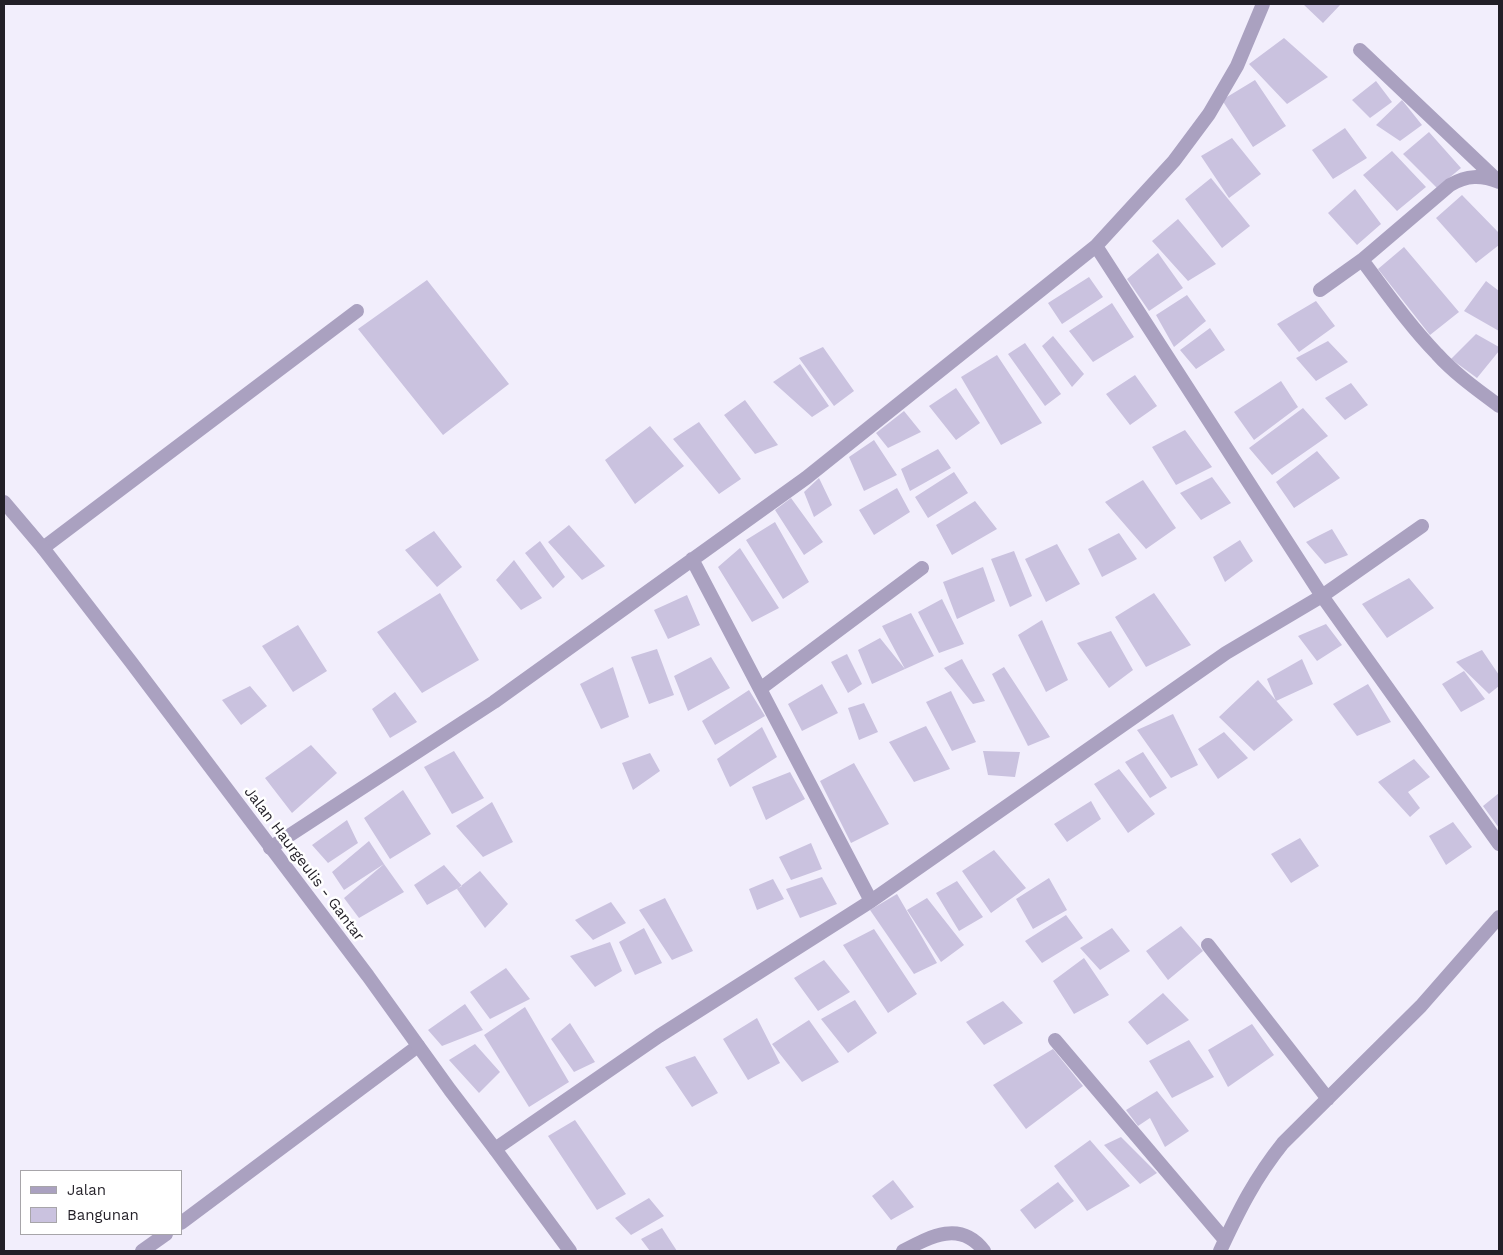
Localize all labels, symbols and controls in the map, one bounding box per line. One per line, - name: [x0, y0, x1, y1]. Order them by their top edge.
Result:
- street label: Jalan Haurgeulis - Gantar: [240, 783, 368, 945]
- legend: [20, 1170, 182, 1235]
- text: Jalan: [67, 1181, 106, 1199]
- text: Bangunan: [67, 1206, 139, 1224]

